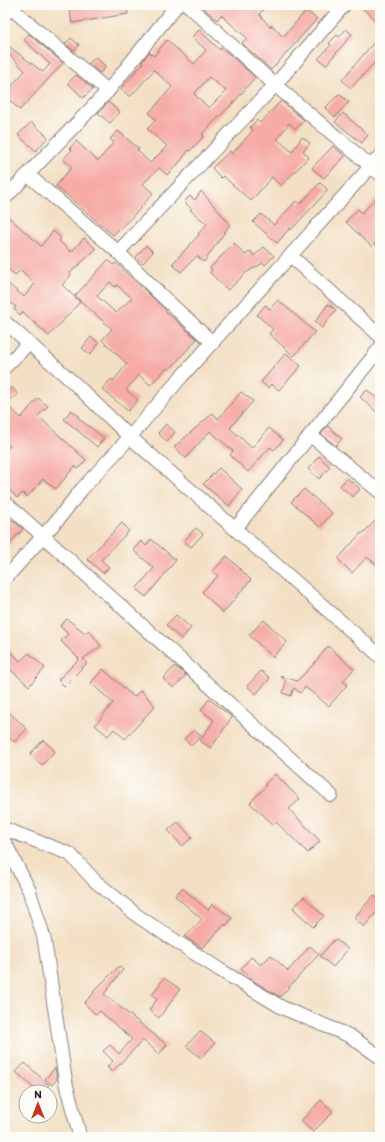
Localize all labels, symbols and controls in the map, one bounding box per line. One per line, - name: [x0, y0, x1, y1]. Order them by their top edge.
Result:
- north arrow: [18, 1084, 58, 1124]
- text: N: [34, 1088, 42, 1101]

